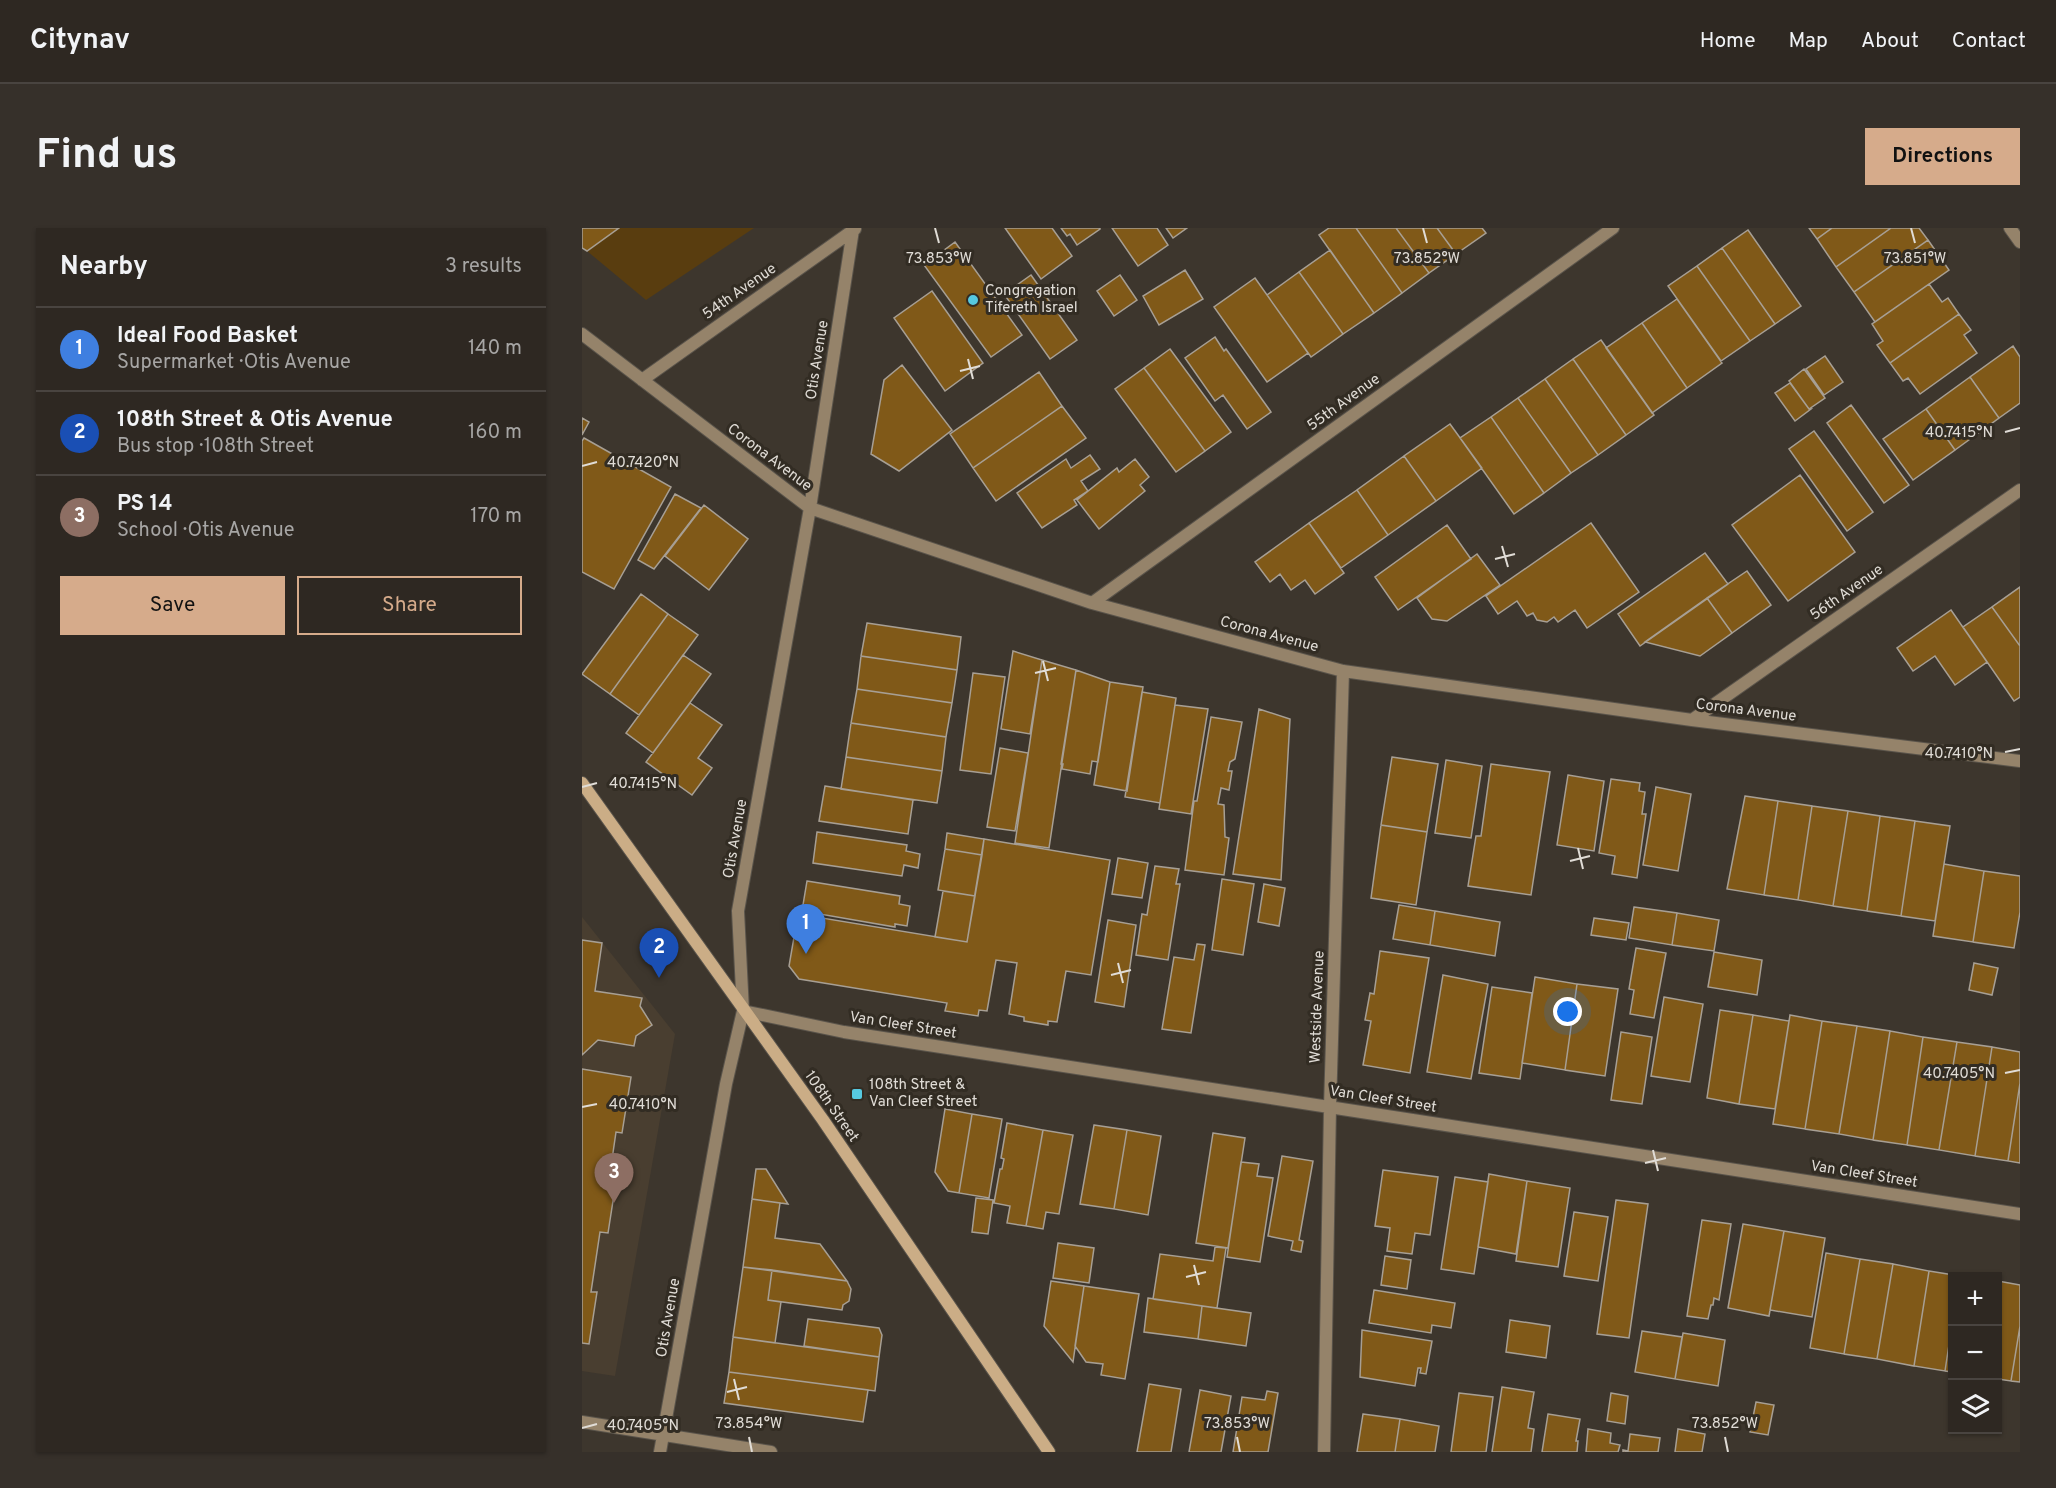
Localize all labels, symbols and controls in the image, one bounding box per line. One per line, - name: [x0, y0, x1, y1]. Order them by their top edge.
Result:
- text: Citynav: [30, 23, 130, 59]
- text: Home: [1700, 28, 1756, 55]
- text: Map: [1789, 28, 1828, 55]
- text: About: [1861, 28, 1919, 55]
- text: Contact: [1952, 28, 2026, 55]
- button: Directions: [1865, 128, 2020, 185]
- text: Find us: [36, 130, 177, 183]
- text: 73.853°W: [906, 250, 972, 269]
- text: 73.852°W: [1394, 250, 1460, 269]
- text: 73.851°W: [1884, 250, 1946, 269]
- text: Nearby: [60, 251, 148, 284]
- text: 3 results: [445, 254, 522, 280]
- street label: 54th Avenue: [699, 260, 781, 324]
- place label: Congregation Tifereth Israel: [985, 282, 1078, 318]
- marker: Congregation Tifereth Israel: [966, 293, 980, 307]
- street label: Otis Avenue: [802, 319, 834, 401]
- text: Ideal Food Basket: [117, 323, 298, 350]
- text: 1: [76, 336, 84, 362]
- text: 140 m: [468, 336, 522, 362]
- text: Supermarket · Otis Avenue: [117, 350, 351, 376]
- street label: 55th Avenue: [1304, 370, 1384, 436]
- text: 108th Street & Otis Avenue: [117, 407, 393, 434]
- text: 2: [73, 420, 86, 446]
- text: 160 m: [468, 420, 522, 446]
- street label: Corona Avenue: [723, 420, 815, 496]
- text: 40.7415°N: [1925, 424, 1993, 443]
- text: Bus stop · 108th Street: [117, 434, 314, 460]
- text: 40.7420°N: [607, 454, 679, 473]
- text: PS 14: [117, 491, 173, 518]
- text: 3: [74, 504, 86, 530]
- text: 170 m: [470, 504, 522, 530]
- text: School · Otis Avenue: [117, 518, 294, 544]
- street label: 56th Avenue: [1807, 561, 1887, 625]
- button: Save: [60, 576, 285, 635]
- button: Share: [297, 576, 522, 635]
- street label: Corona Avenue: [1218, 613, 1320, 657]
- street label: Corona Avenue: [1695, 695, 1797, 727]
- text: 40.7410°N: [1925, 745, 1993, 764]
- text: 40.7415°N: [609, 775, 677, 794]
- street label: Otis Avenue: [720, 798, 752, 880]
- pin: 1: [786, 904, 826, 954]
- pin: 2: [640, 928, 679, 978]
- street label: Westside Avenue: [1307, 950, 1329, 1064]
- your location: [1553, 997, 1582, 1026]
- street label: Van Cleef Street: [848, 1008, 958, 1044]
- text: 40.7405°N: [1923, 1065, 1995, 1084]
- street label: 108th Street: [799, 1068, 863, 1146]
- place label: 108th Street & Van Cleef Street: [869, 1076, 977, 1112]
- street label: Van Cleef Street: [1328, 1082, 1438, 1118]
- marker: 108th Street & Van Cleef Street: [850, 1087, 864, 1101]
- text: 40.7410°N: [609, 1096, 677, 1115]
- pin: 3: [594, 1154, 633, 1203]
- street label: Van Cleef Street: [1809, 1157, 1919, 1193]
- map controls: [1948, 1272, 2002, 1434]
- button: +: [1948, 1272, 2002, 1326]
- street label: Otis Avenue: [653, 1277, 685, 1359]
- button: −: [1948, 1326, 2002, 1380]
- button: layers: [1948, 1380, 2002, 1434]
- text: 73.854°W: [716, 1415, 782, 1434]
- text: 73.853°W: [1204, 1415, 1270, 1434]
- text: 73.852°W: [1692, 1415, 1758, 1434]
- text: 40.7405°N: [607, 1417, 679, 1436]

